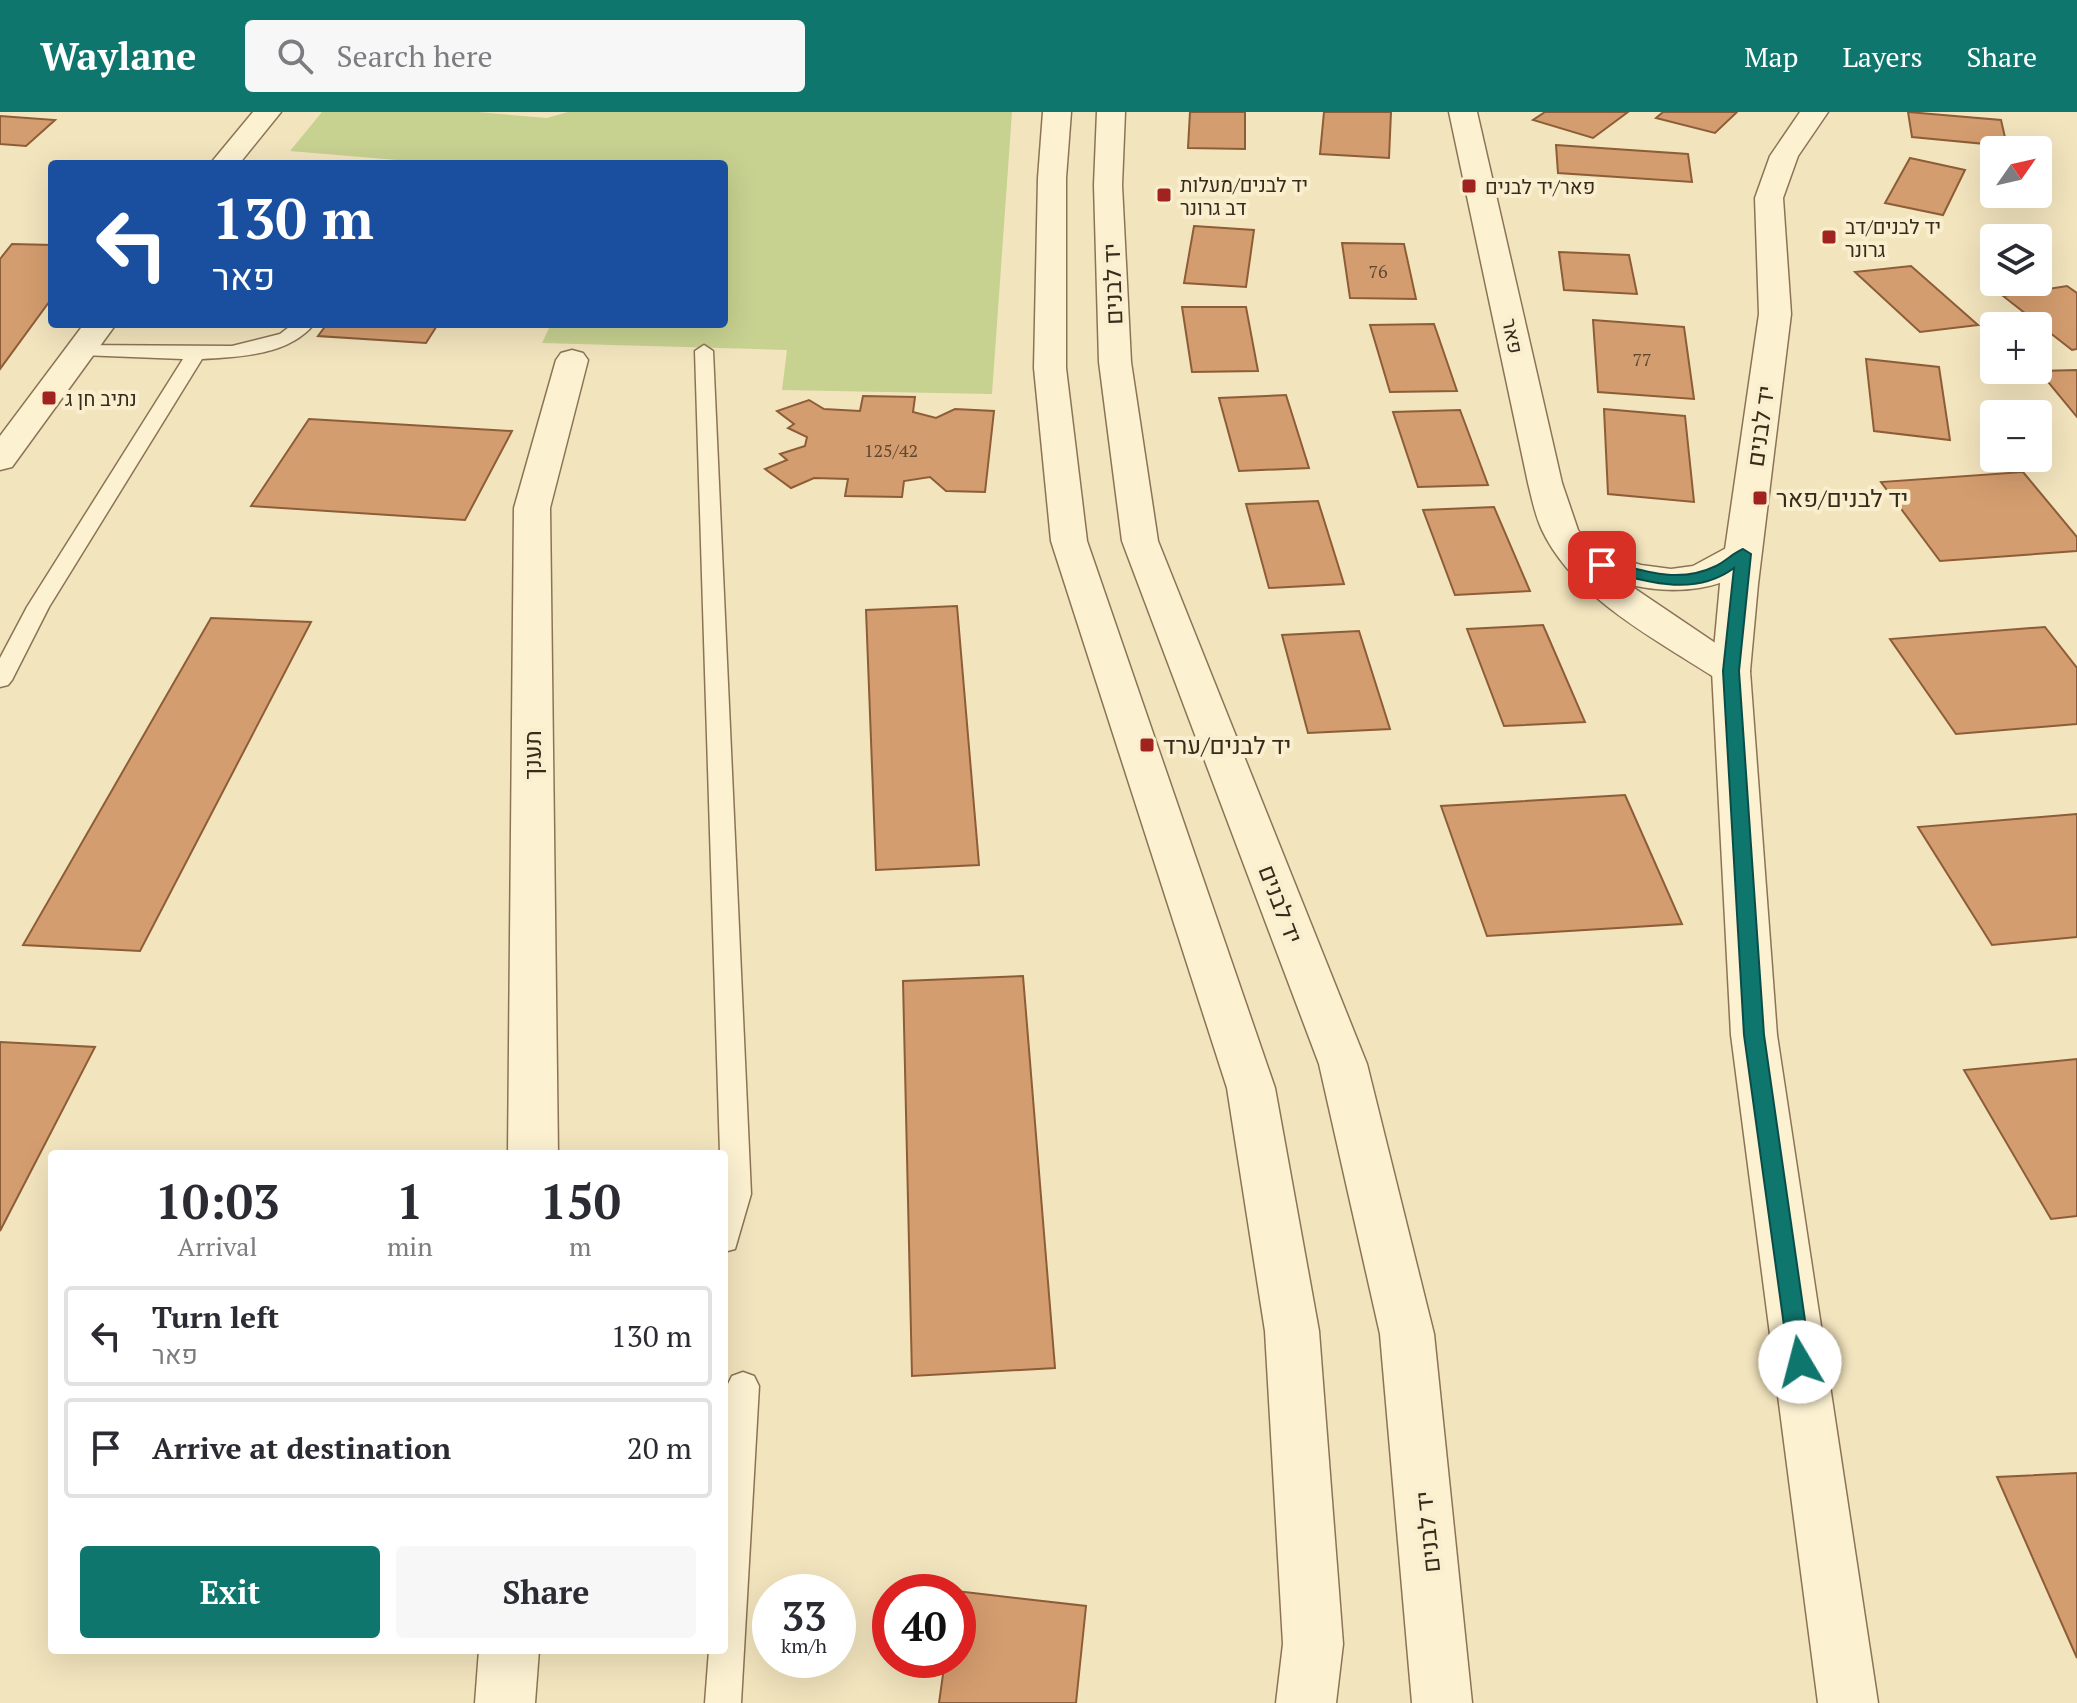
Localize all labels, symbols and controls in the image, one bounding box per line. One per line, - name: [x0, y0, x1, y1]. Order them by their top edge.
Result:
- search box: [245, 20, 805, 92]
- text: Waylane: [40, 31, 197, 81]
- icon: search: [273, 34, 317, 78]
- text: Search here: [337, 36, 493, 76]
- text: Map: [1744, 38, 1798, 75]
- text: Layers: [1842, 38, 1923, 75]
- text: Share: [1967, 38, 2037, 75]
- north arrow: [1980, 136, 2052, 208]
- map controls: [1980, 136, 2052, 472]
- place label: יד לבנים/מעלות דב גרונר: [1180, 171, 1308, 221]
- place label: פאר/יד לבנים: [1485, 173, 1595, 200]
- marker: פאר/יד לבנים: [1460, 177, 1478, 195]
- text: 130 m: [212, 181, 374, 255]
- marker: יד לבנים/מעלות דב גרונר: [1155, 186, 1173, 204]
- icon: left: [80, 192, 184, 296]
- place label: יד לבנים/דב גרונר: [1845, 213, 1941, 263]
- button: layers: [1980, 224, 2052, 296]
- marker: יד לבנים/דב גרונר: [1820, 228, 1838, 246]
- street label: יד לבנים: [1095, 243, 1129, 325]
- text: פאר: [212, 253, 275, 300]
- house number: 76: [1368, 259, 1388, 283]
- button: +: [1980, 312, 2052, 384]
- street label: פאר: [1496, 316, 1530, 356]
- house number: 77: [1632, 347, 1652, 371]
- street label: יד לבנים: [1738, 383, 1782, 469]
- place label: נתיב חן ג: [65, 385, 137, 412]
- marker: נתיב חן ג: [40, 389, 58, 407]
- button: −: [1980, 400, 2052, 472]
- house number: 125/42: [864, 438, 918, 462]
- place label: יד לבנים/פאר: [1776, 482, 1908, 514]
- marker: יד לבנים/פאר: [1751, 489, 1769, 507]
- pin: [1568, 531, 1636, 599]
- icon: arrive: [1580, 543, 1624, 587]
- place label: יד לבנים/ערד: [1163, 729, 1291, 761]
- street label: תענך: [516, 730, 548, 780]
- marker: יד לבנים/ערד: [1138, 736, 1156, 754]
- street label: יד לבנים: [1251, 860, 1311, 948]
- text: 10:03: [155, 1169, 280, 1233]
- text: 1: [396, 1169, 423, 1233]
- text: 150: [540, 1169, 621, 1233]
- text: Arrival: [178, 1229, 257, 1263]
- text: min: [387, 1229, 433, 1263]
- text: m: [569, 1229, 592, 1263]
- text: Turn left: [152, 1297, 279, 1337]
- icon: left: [84, 1314, 128, 1358]
- text: 130 m: [611, 1316, 692, 1356]
- position arrow: [1758, 1320, 1842, 1404]
- text: פאר: [152, 1337, 198, 1371]
- icon: arrive: [84, 1426, 128, 1470]
- text: Arrive at destination: [152, 1428, 451, 1468]
- text: 20 m: [627, 1428, 692, 1468]
- street label: יד לבנים: [1407, 1490, 1447, 1574]
- button: Exit: [80, 1546, 380, 1638]
- button: Share: [396, 1546, 696, 1638]
- speed limit sign: 40: [872, 1574, 976, 1678]
- text: 33: [781, 1589, 827, 1642]
- text: km/h: [781, 1632, 827, 1659]

